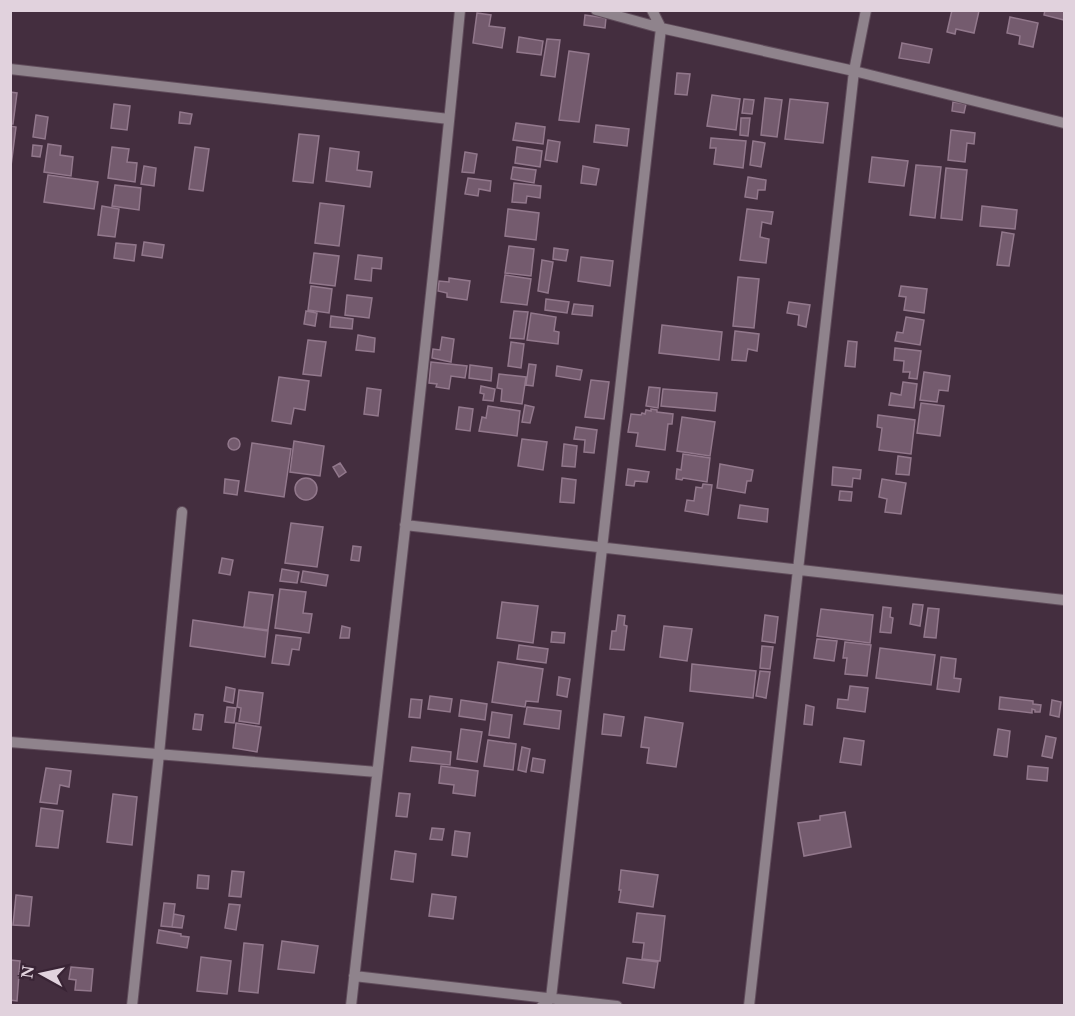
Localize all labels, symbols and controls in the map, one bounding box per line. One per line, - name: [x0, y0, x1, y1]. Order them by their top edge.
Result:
- north arrow: [12, 944, 72, 1004]
- text: N: [15, 964, 39, 980]

